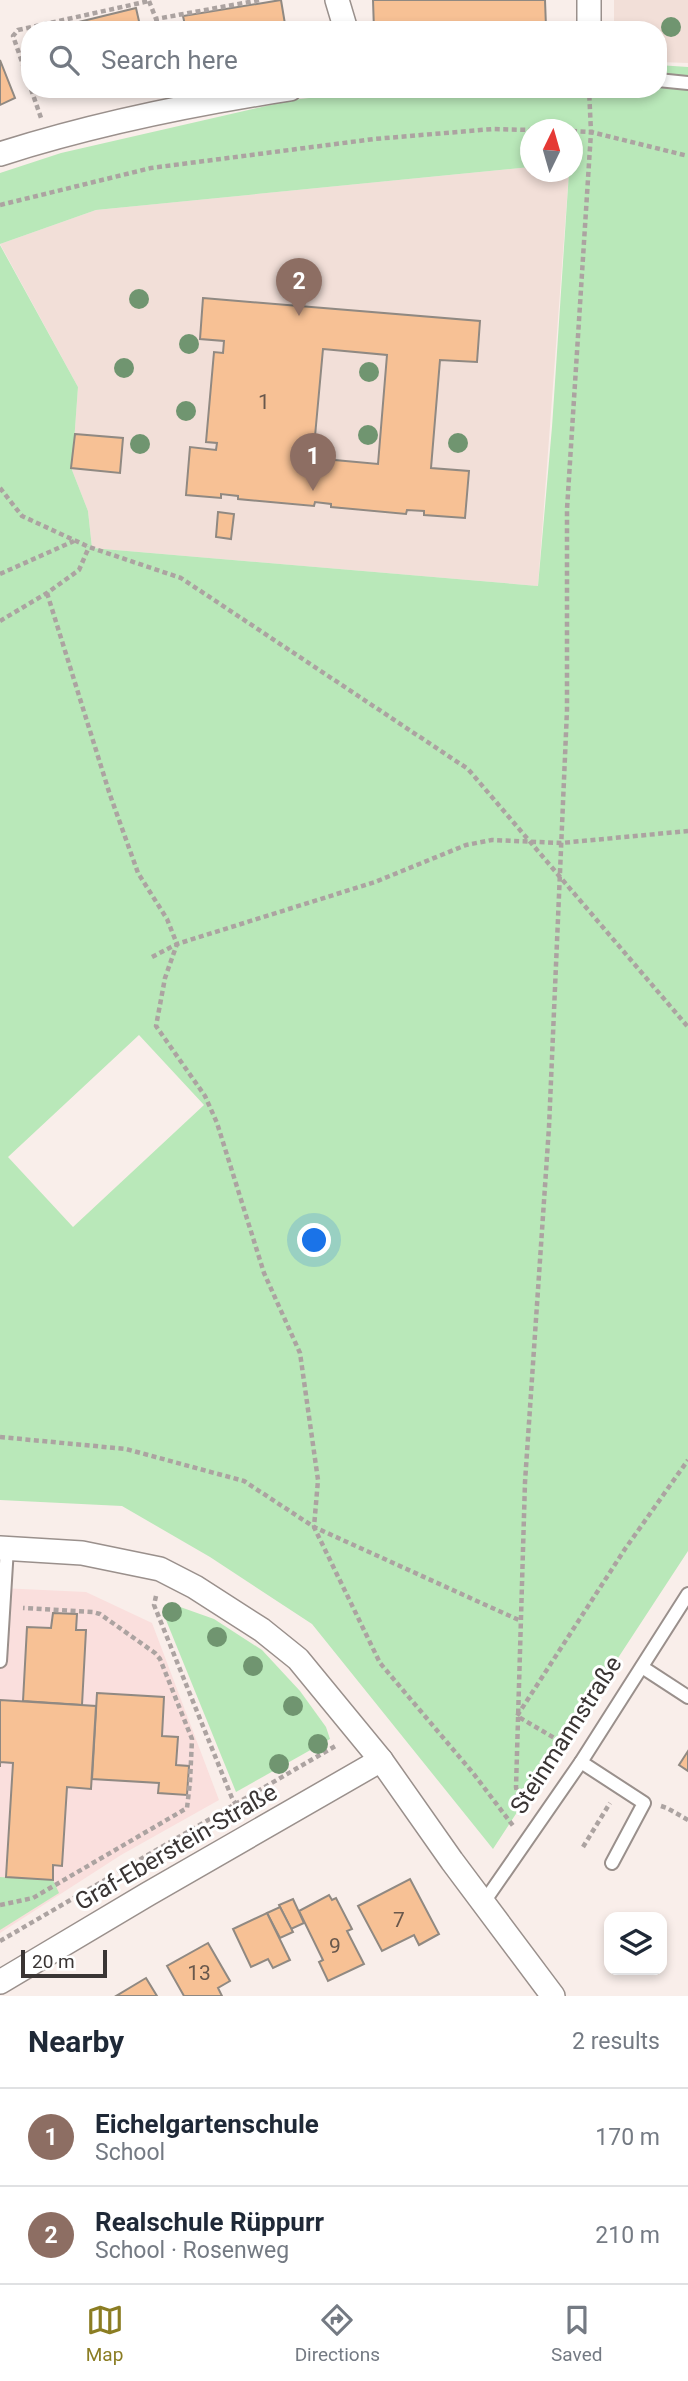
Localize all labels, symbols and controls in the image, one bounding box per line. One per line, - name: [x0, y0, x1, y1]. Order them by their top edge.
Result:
- search box: [21, 21, 667, 98]
- icon: search: [45, 41, 83, 79]
- text: Search here: [101, 45, 238, 75]
- north arrow: [520, 119, 583, 182]
- pin: 2: [276, 258, 322, 316]
- house number: 1: [258, 390, 270, 414]
- pin: 1: [290, 433, 336, 491]
- your location: [297, 1223, 331, 1257]
- street label: Steinmannstraße: [505, 1651, 627, 1819]
- street label: Graf-Eberstein-Straße: [70, 1778, 282, 1916]
- house number: 7: [393, 1908, 405, 1932]
- map controls: [604, 1912, 667, 1975]
- button: layers: [604, 1912, 667, 1975]
- house number: 9: [329, 1934, 341, 1958]
- scale bar: [21, 1947, 107, 1979]
- text: 20 m: [32, 1950, 75, 1973]
- house number: 13: [187, 1961, 211, 1985]
- text: Nearby: [28, 2024, 124, 2059]
- text: 2 results: [572, 2028, 660, 2055]
- text: Eichelgartenschule: [95, 2109, 319, 2139]
- text: 1: [44, 2124, 58, 2151]
- text: 170 m: [595, 2124, 660, 2151]
- text: School: [95, 2139, 165, 2166]
- text: Realschule Rüppurr: [95, 2207, 324, 2237]
- text: 2: [44, 2222, 58, 2249]
- text: 210 m: [595, 2222, 660, 2249]
- text: School · Rosenweg: [95, 2237, 289, 2264]
- tab: Map: [86, 2301, 124, 2366]
- tab: Directions: [295, 2301, 380, 2366]
- tab: Saved: [551, 2301, 602, 2366]

